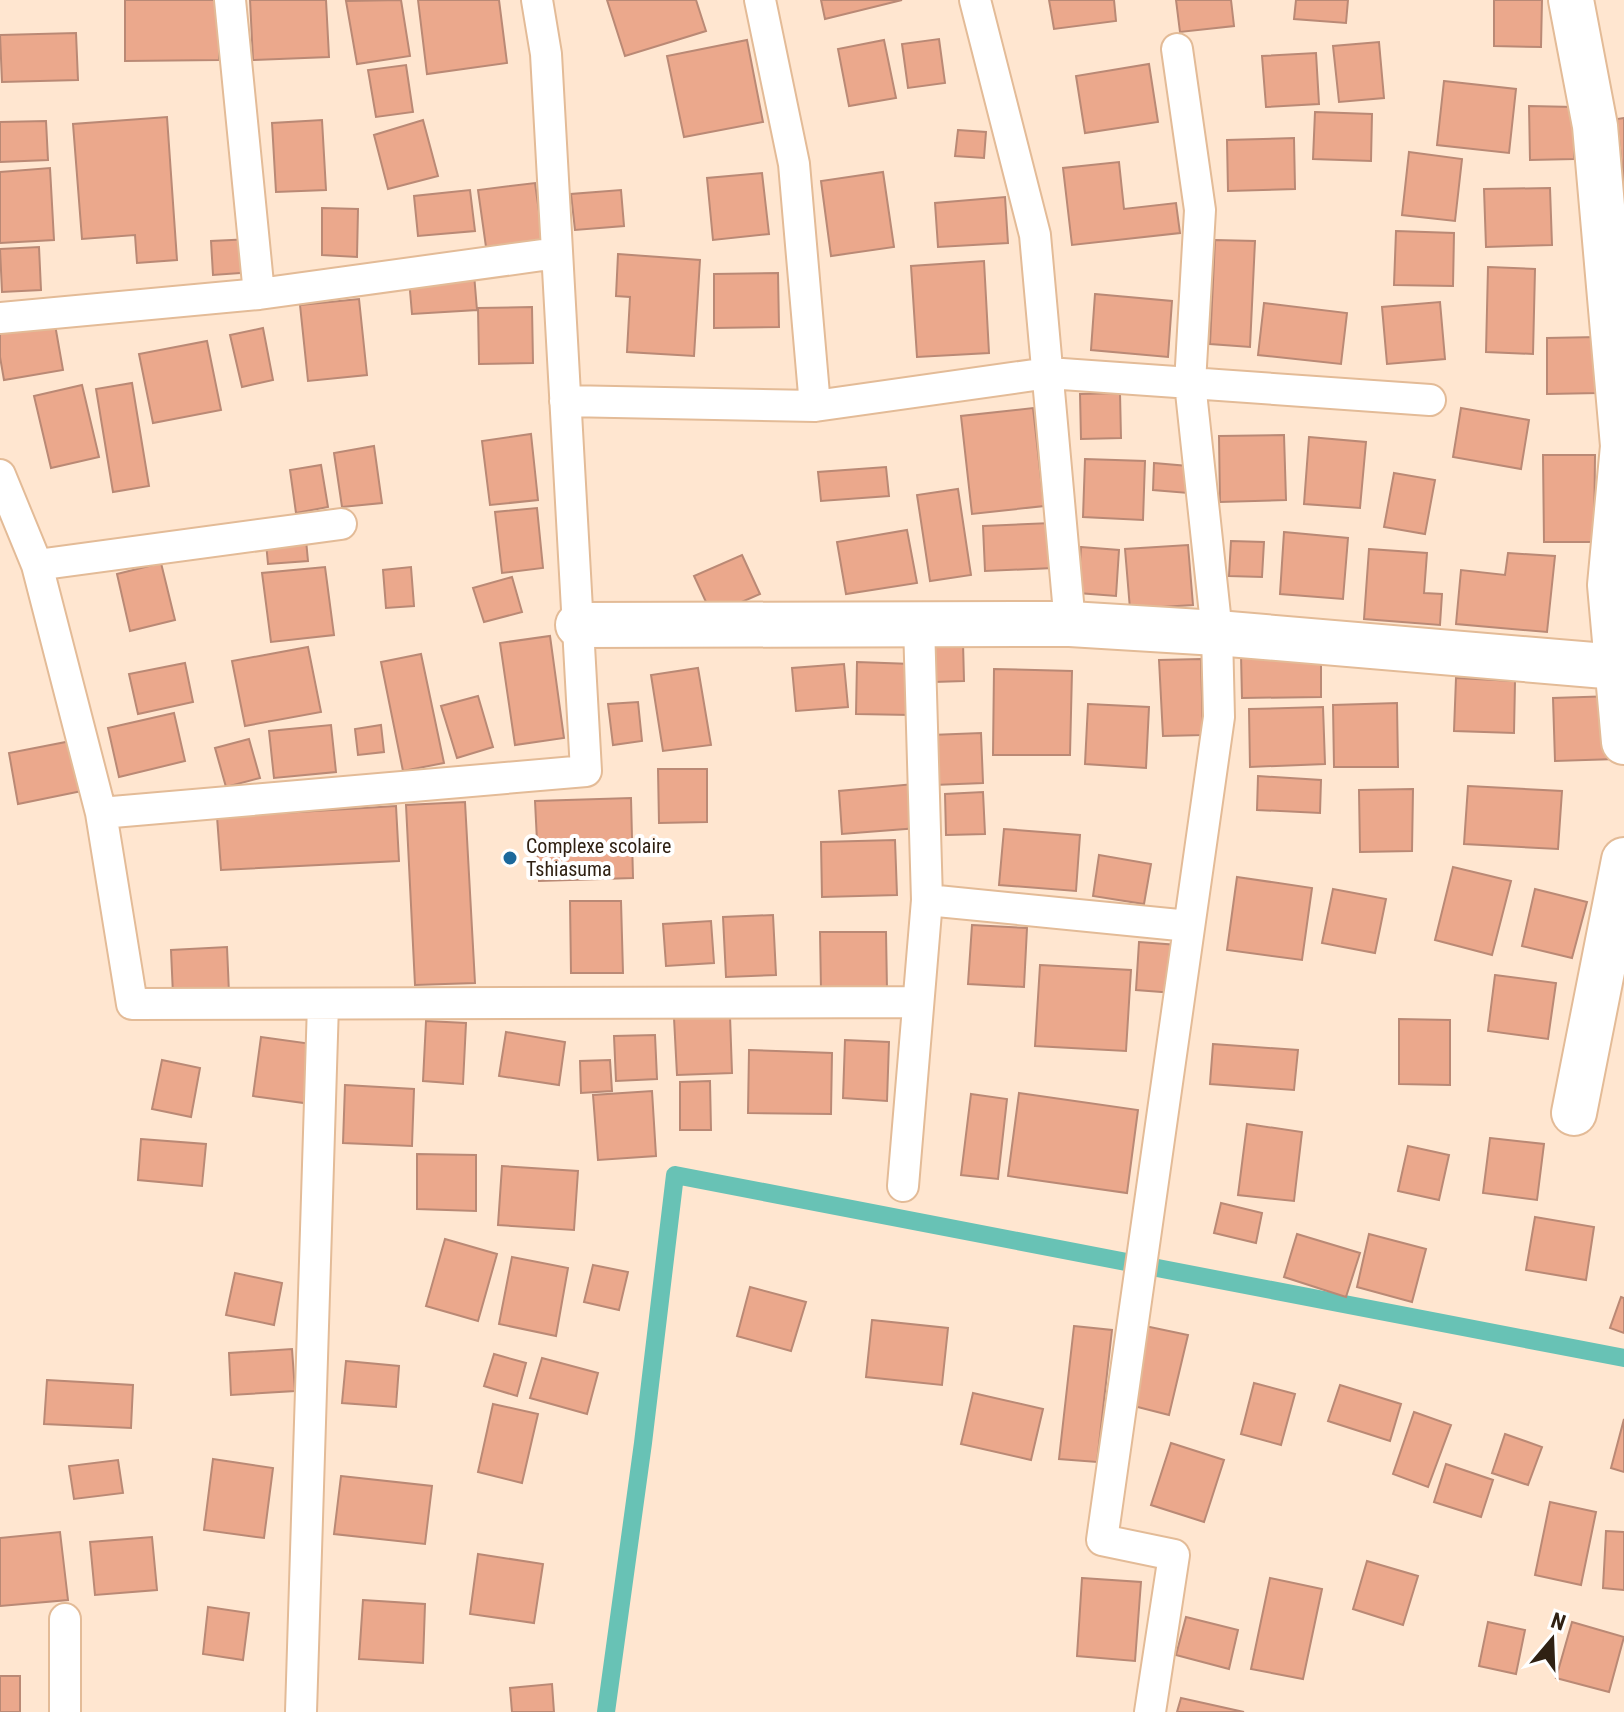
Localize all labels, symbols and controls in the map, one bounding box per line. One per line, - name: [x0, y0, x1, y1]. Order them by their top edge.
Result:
- place label: Complexe scolaire Tshiasuma: [526, 834, 671, 881]
- marker: Complexe scolaire Tshiasuma: [501, 849, 519, 867]
- north arrow: [1512, 1600, 1592, 1680]
- text: N: [1548, 1608, 1569, 1636]

